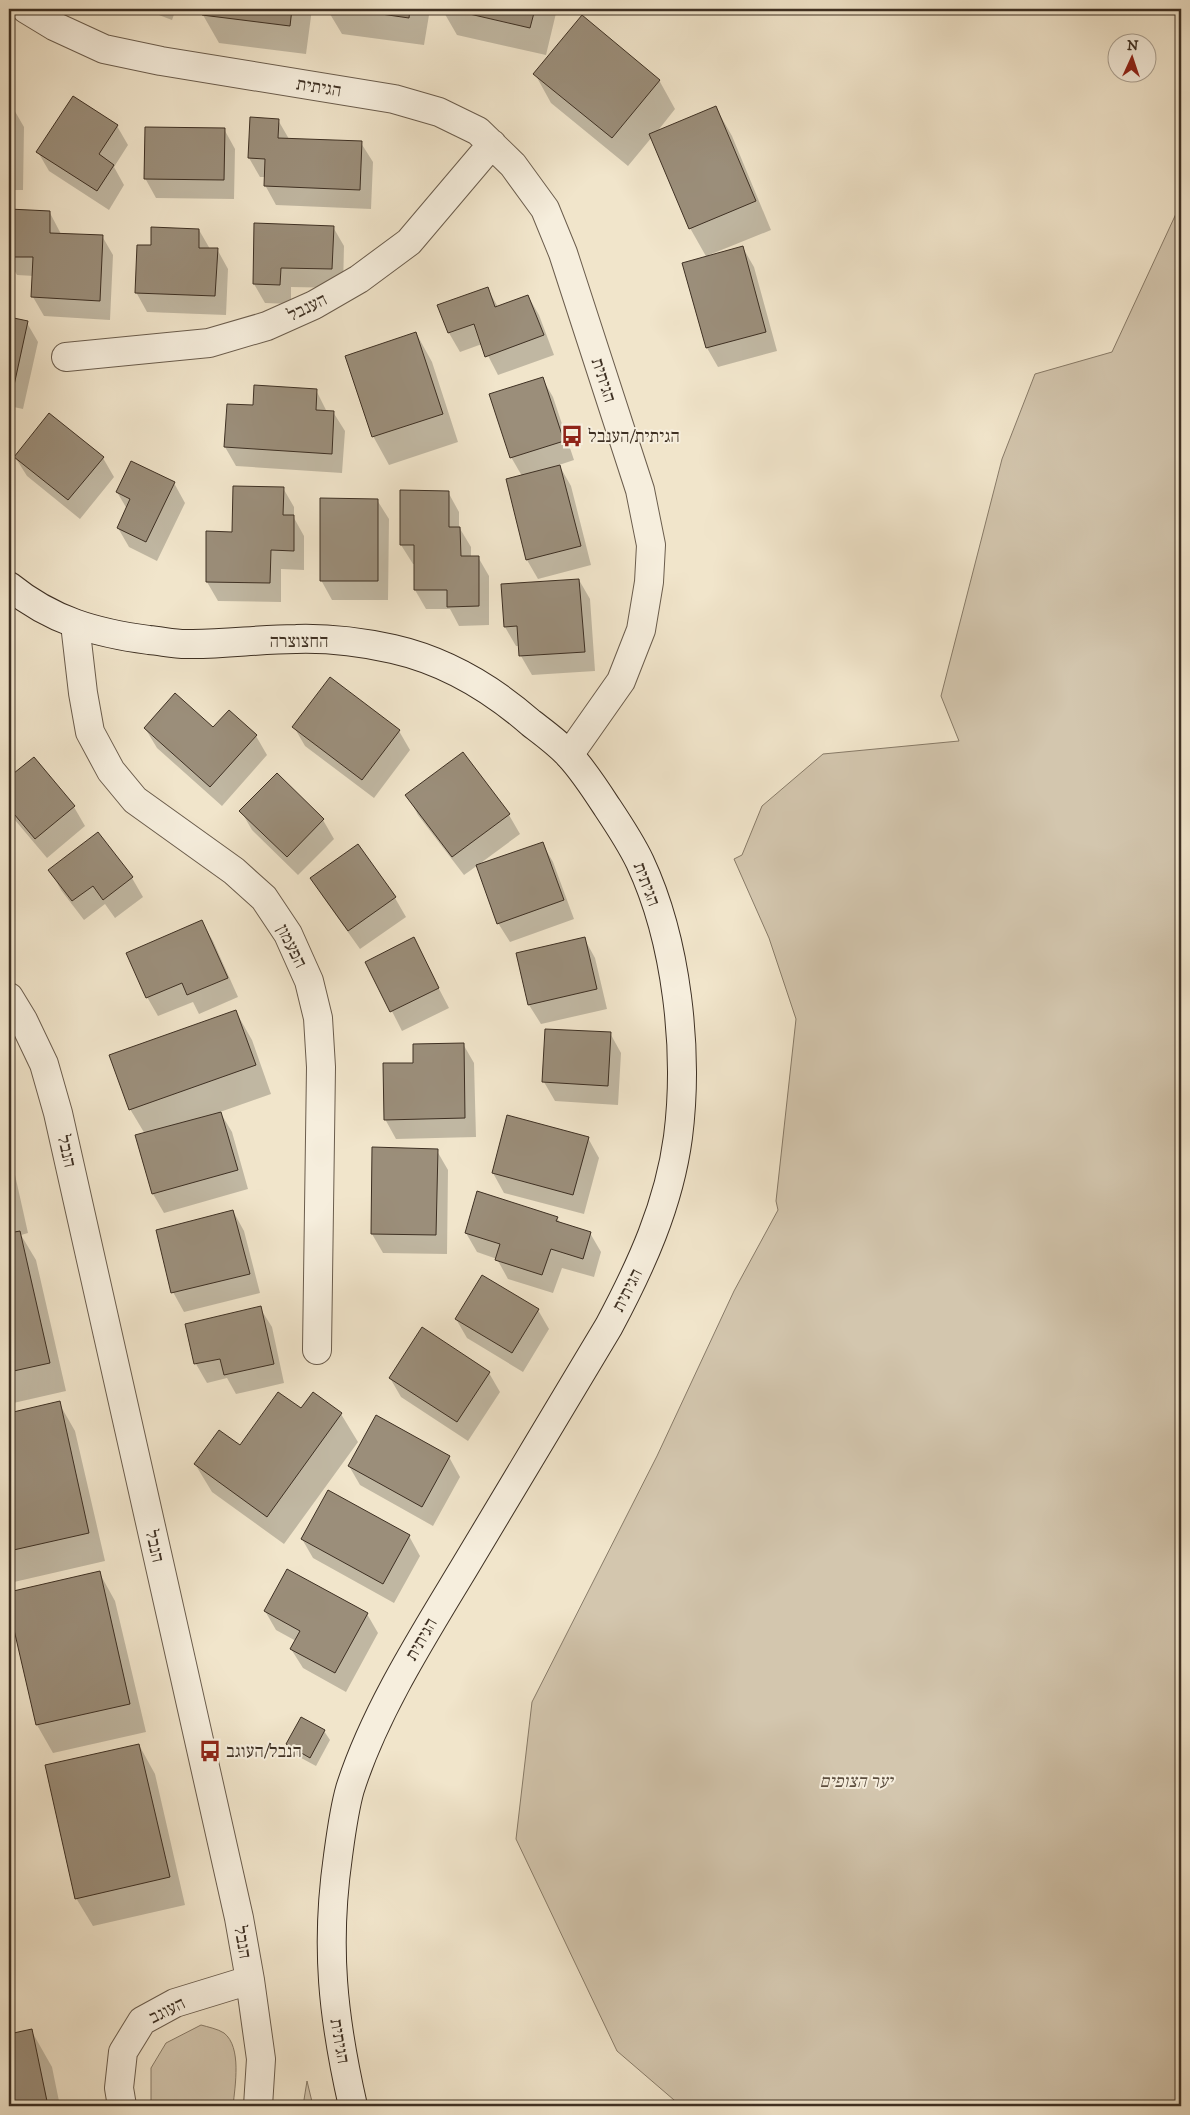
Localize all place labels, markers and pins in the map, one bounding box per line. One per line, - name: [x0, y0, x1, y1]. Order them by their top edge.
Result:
- bus stop icon: הגיתית/הענבל: [559, 423, 585, 449]
- place label: הגיתית/הענבל: [588, 426, 680, 448]
- bus stop icon: הנבל/העוגב: [197, 1738, 223, 1764]
- place label: הנבל/העוגב: [226, 1741, 302, 1763]

